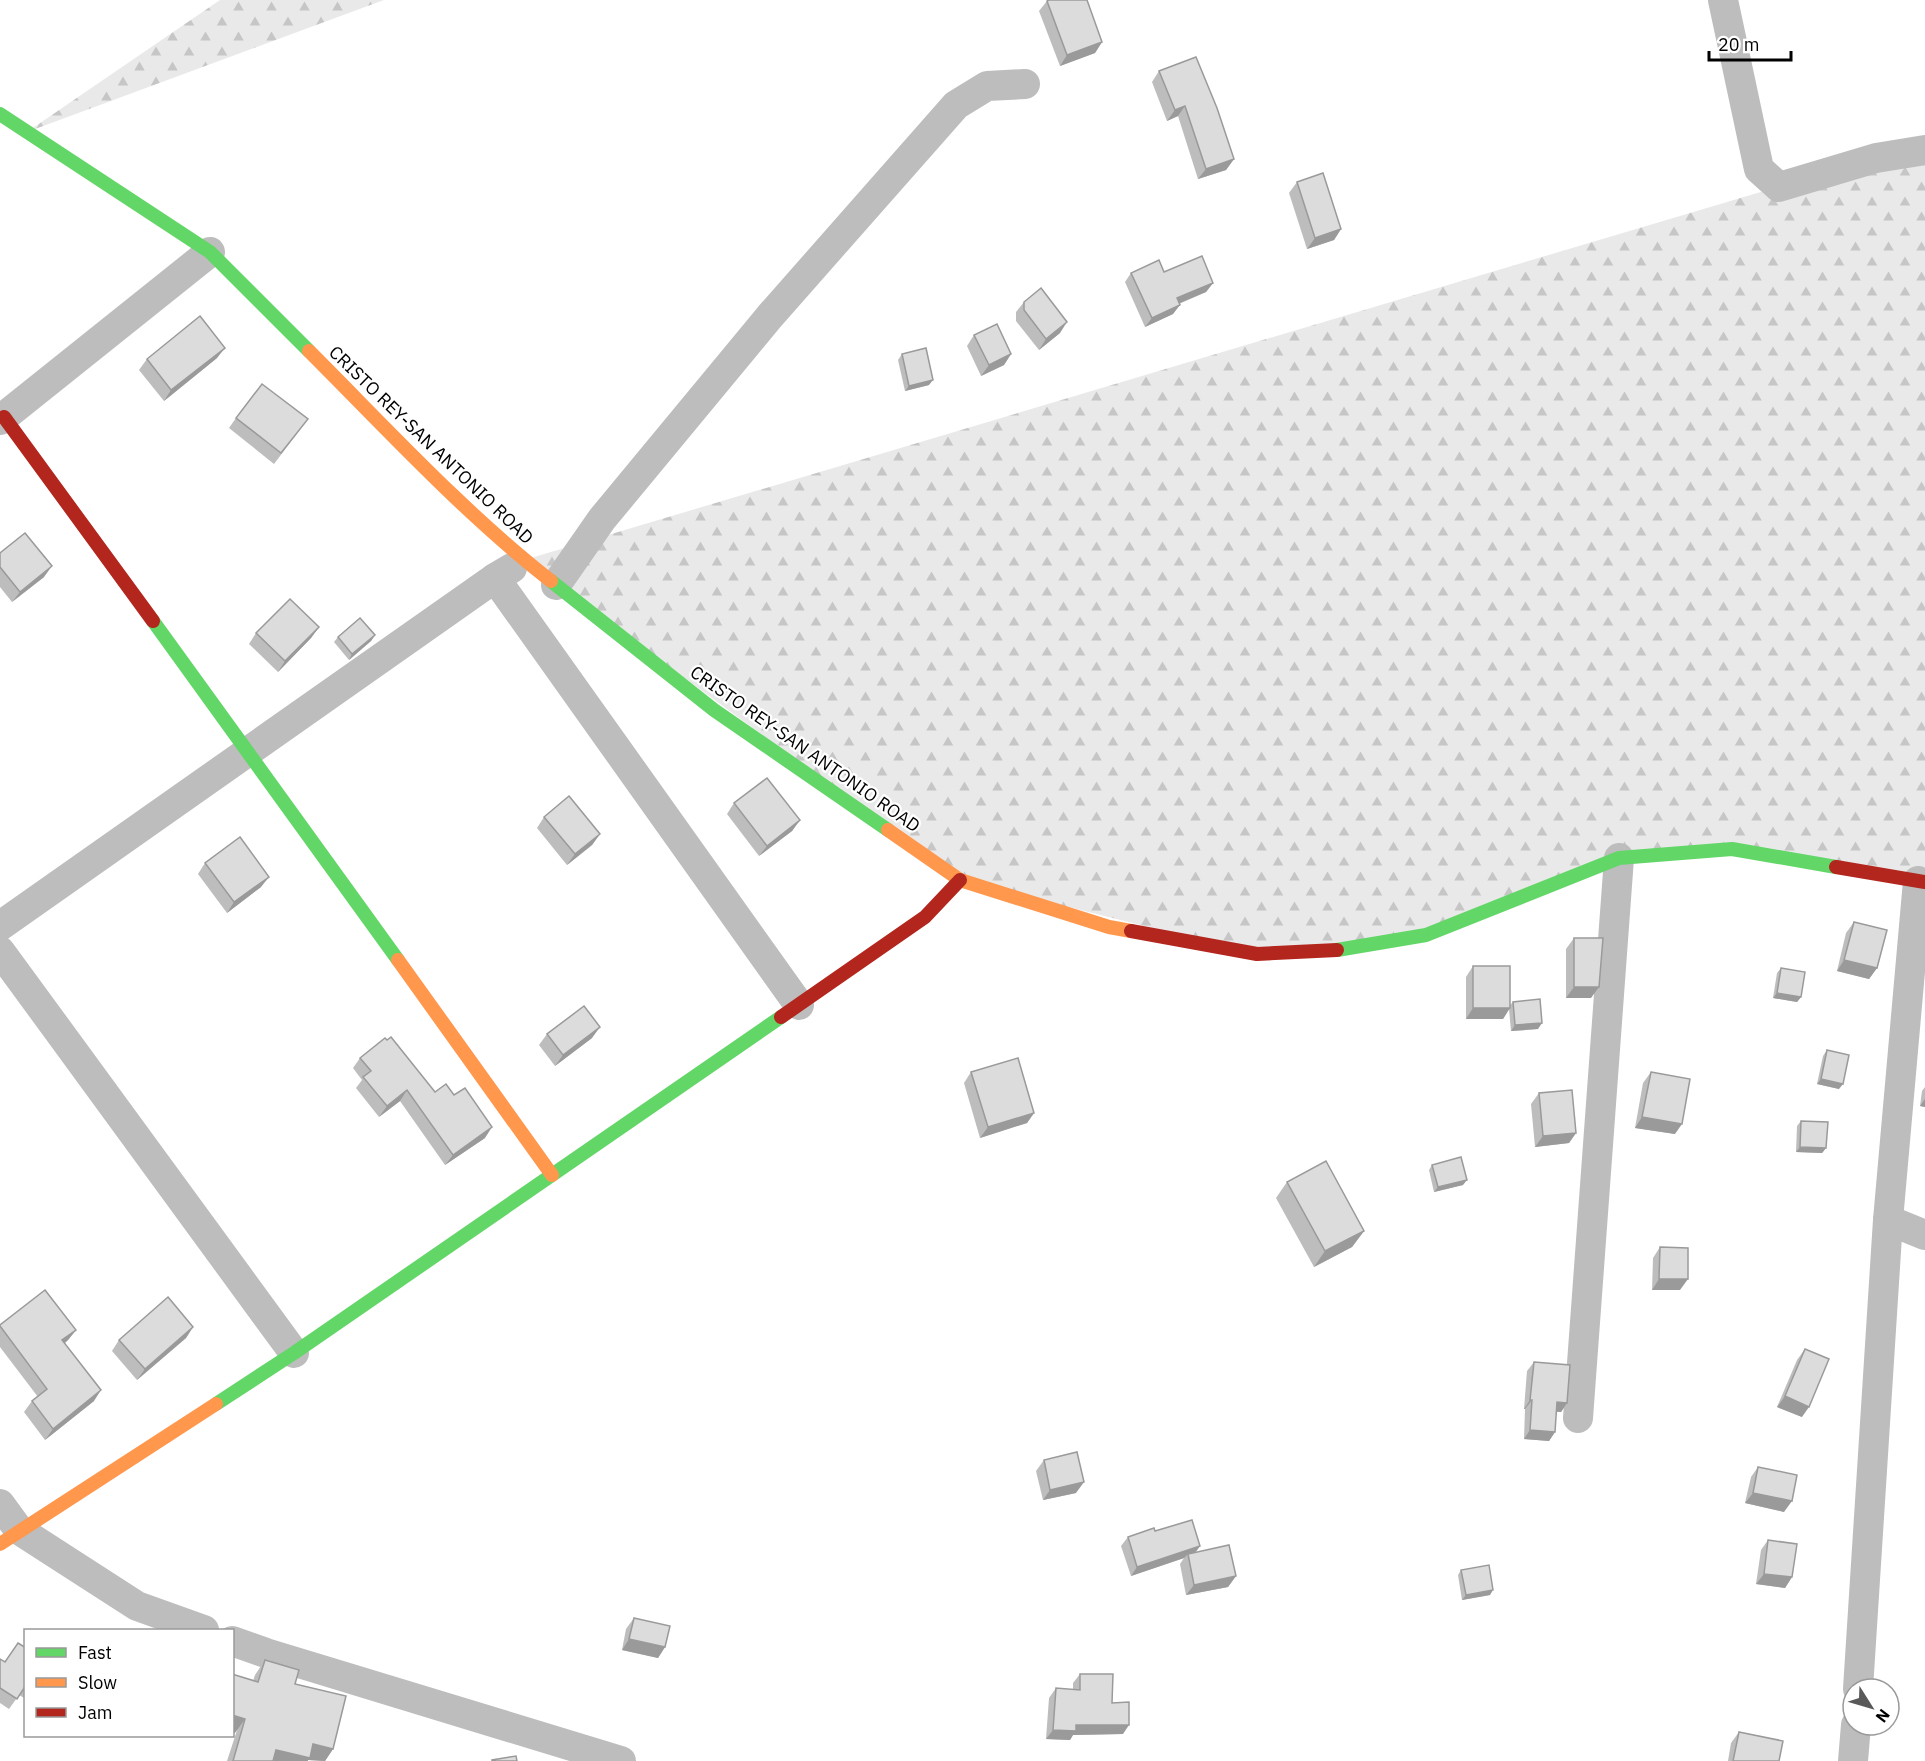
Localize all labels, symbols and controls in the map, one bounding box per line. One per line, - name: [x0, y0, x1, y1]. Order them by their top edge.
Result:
- scale bar: [1709, 24, 1792, 62]
- text: 20 m: [1718, 33, 1760, 56]
- street label: CRISTO REY-SAN ANTONIO ROAD: [324, 341, 538, 549]
- street label: CRISTO REY-SAN ANTONIO ROAD: [686, 660, 925, 837]
- legend: [24, 1629, 234, 1737]
- text: Fast: [78, 1641, 112, 1664]
- text: Slow: [78, 1671, 117, 1694]
- north arrow: [1841, 1677, 1901, 1737]
- text: Jam: [78, 1701, 113, 1724]
- text: N: [1872, 1705, 1894, 1727]

